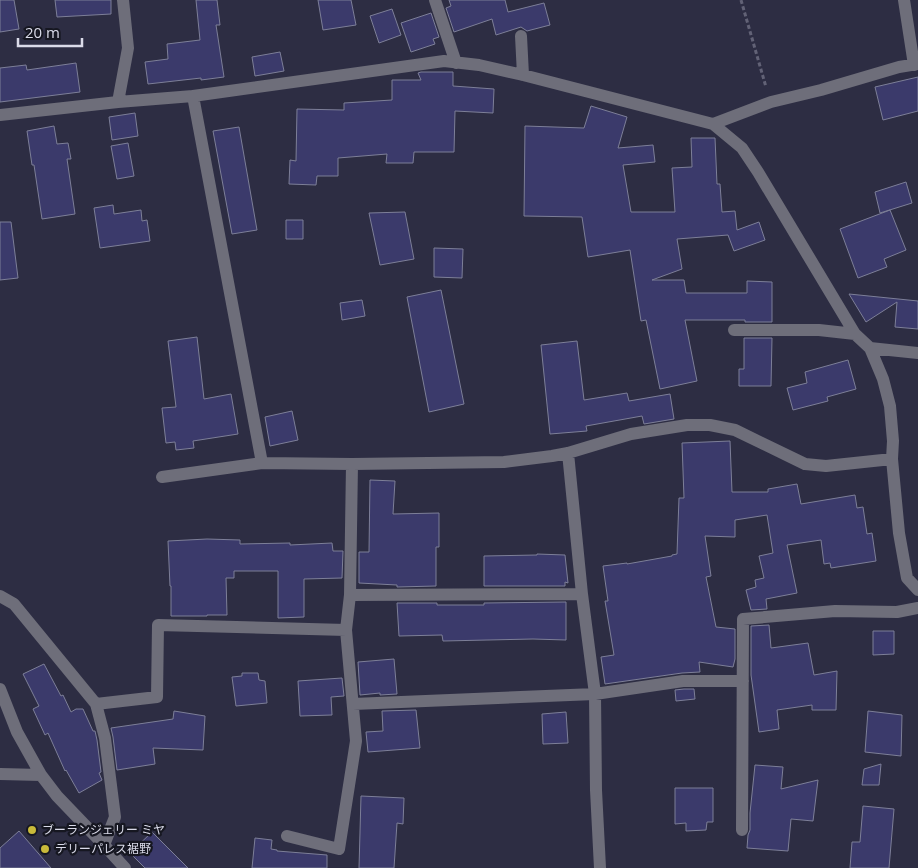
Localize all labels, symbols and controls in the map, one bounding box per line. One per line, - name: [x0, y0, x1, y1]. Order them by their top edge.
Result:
- scale bar: [18, 15, 81, 47]
- text: 20 m: [25, 22, 60, 42]
- place label: ブーランジェリー ミヤ: [42, 821, 165, 838]
- marker: ブーランジェリー ミヤ: [26, 824, 38, 836]
- place label: デリーパレス裾野: [55, 840, 151, 857]
- marker: デリーパレス裾野: [39, 843, 51, 855]

